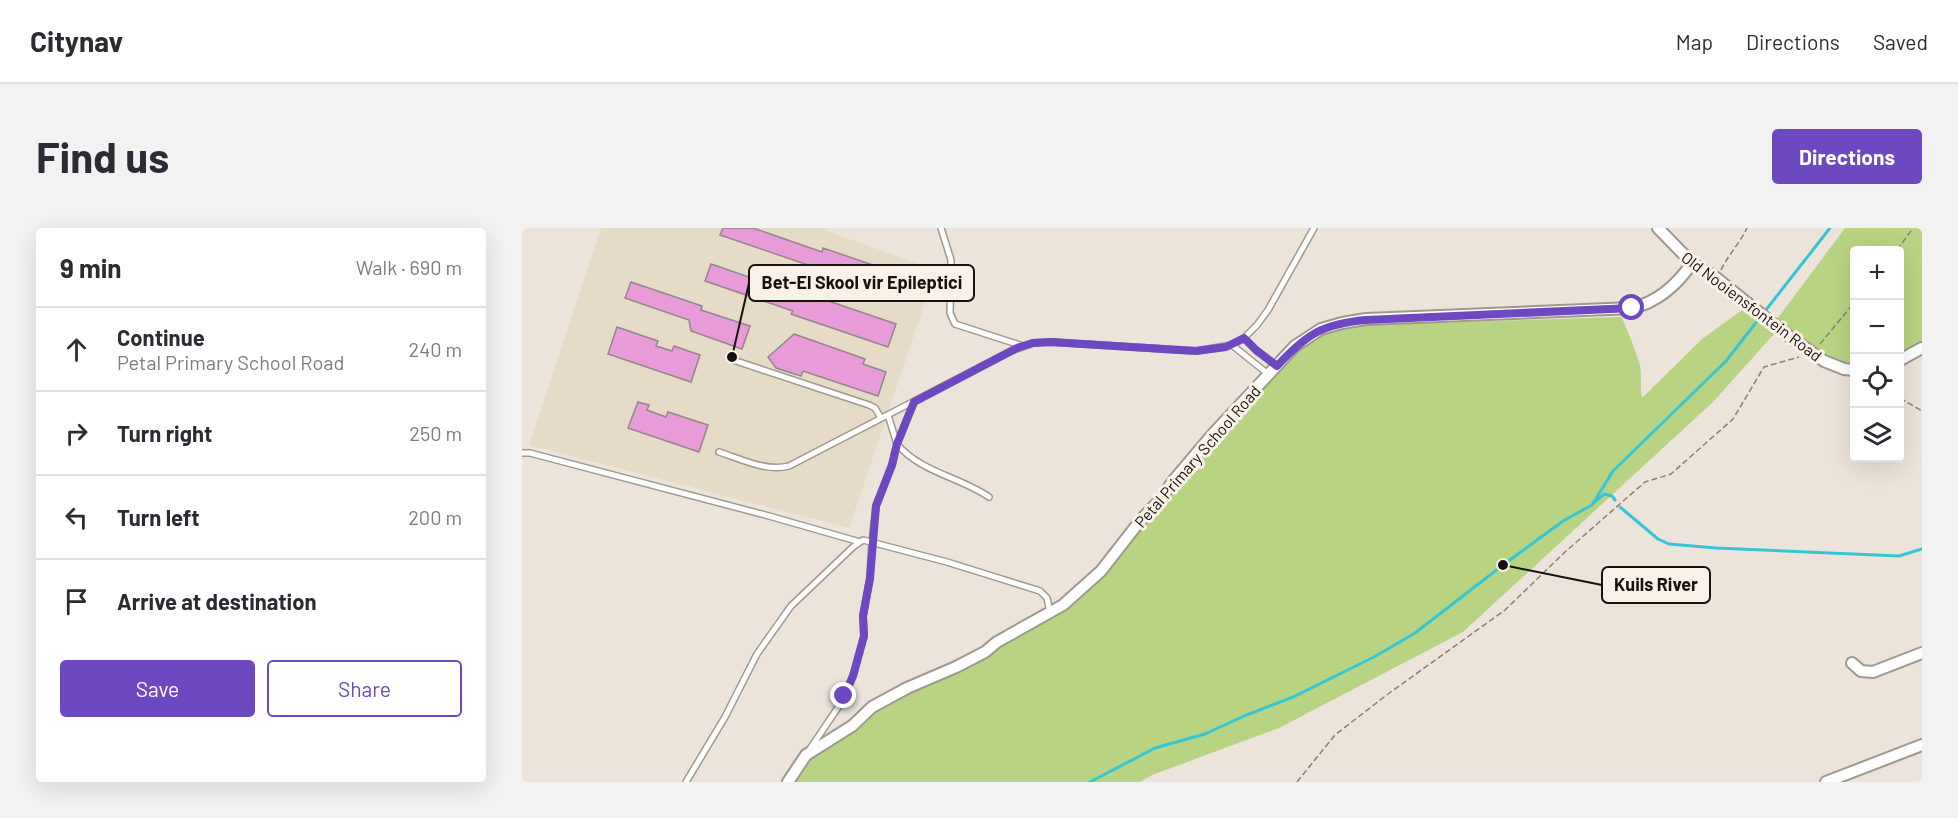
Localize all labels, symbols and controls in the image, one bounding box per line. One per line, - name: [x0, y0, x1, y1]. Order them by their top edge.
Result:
- text: Citynav: [30, 24, 123, 58]
- text: Map: [1676, 29, 1713, 54]
- text: Directions: [1746, 29, 1840, 54]
- text: Saved: [1873, 29, 1928, 54]
- button: Directions: [1772, 129, 1922, 184]
- text: Find us: [36, 131, 169, 181]
- map controls: [1850, 246, 1904, 462]
- button: +: [1850, 246, 1904, 300]
- street label: Old Nooiensfontein Road: [1678, 247, 1826, 365]
- text: 9 min: [60, 252, 122, 283]
- text: Walk · 690 m: [356, 255, 462, 279]
- callout: Bet-El Skool vir Epileptici: [749, 265, 974, 301]
- text: Bet-El Skool vir Epileptici: [762, 271, 962, 293]
- route start: [1618, 294, 1644, 320]
- button: −: [1850, 300, 1904, 354]
- text: Continue: [117, 324, 205, 350]
- icon: ahead: [60, 333, 93, 366]
- text: 240 m: [408, 337, 462, 361]
- text: Petal Primary School Road: [117, 350, 344, 374]
- button: locate: [1850, 354, 1904, 408]
- street label: Petal Primary School Road: [1130, 381, 1264, 531]
- button: layers: [1850, 408, 1904, 462]
- icon: right: [60, 417, 93, 450]
- text: Turn right: [117, 420, 212, 446]
- text: 250 m: [409, 421, 462, 445]
- icon: left: [60, 501, 93, 534]
- text: Turn left: [117, 504, 200, 530]
- text: 200 m: [408, 505, 462, 529]
- callout: Kuils River: [1602, 567, 1710, 603]
- text: Kuils River: [1614, 573, 1698, 595]
- icon: arrive: [60, 585, 93, 618]
- text: Arrive at destination: [117, 588, 316, 614]
- button: Save: [60, 660, 255, 717]
- button: Share: [267, 660, 462, 717]
- route end: [830, 682, 856, 708]

